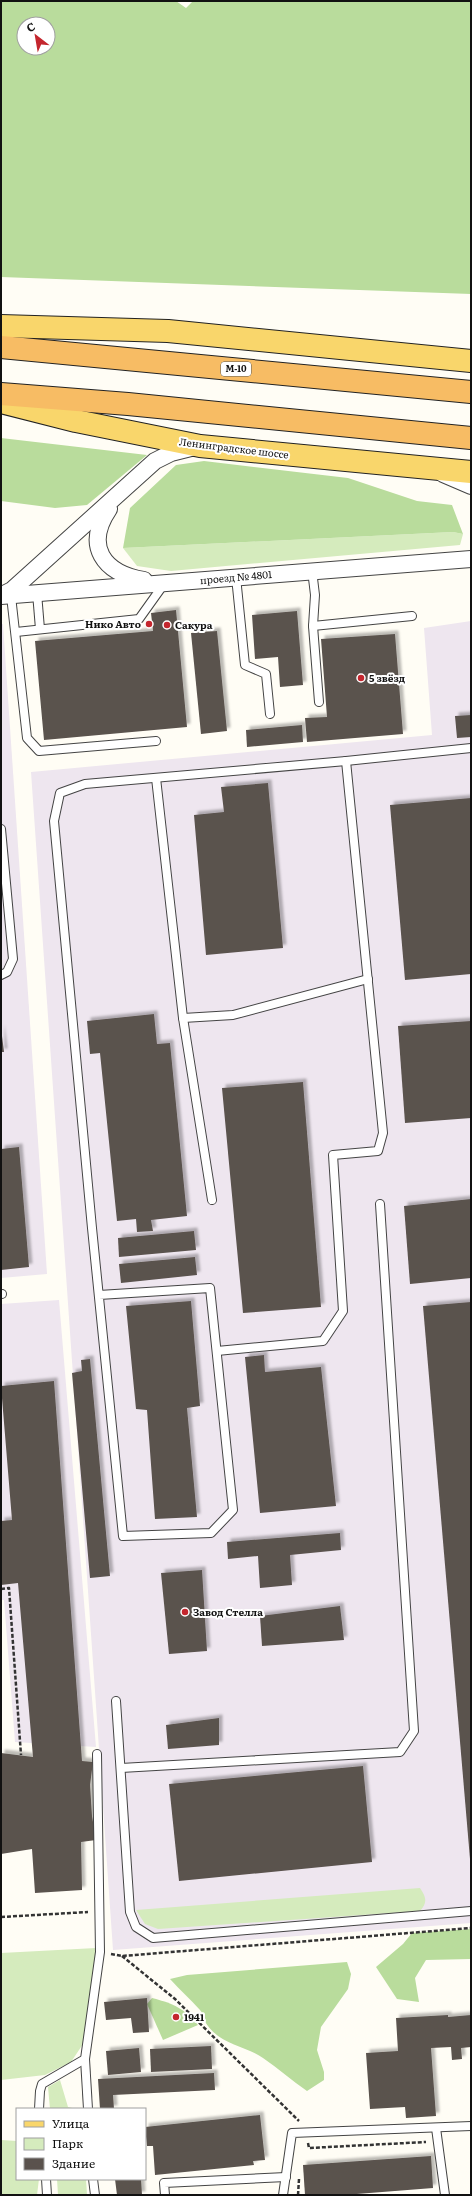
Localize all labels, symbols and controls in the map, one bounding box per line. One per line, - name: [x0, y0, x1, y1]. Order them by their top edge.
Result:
- north arrow: [16, 16, 56, 56]
- text: С: [23, 18, 38, 35]
- road number: М-10: [221, 362, 251, 376]
- street label: Ленинградское шоссе: [178, 433, 290, 462]
- street label: проезд № 4801: [199, 566, 273, 587]
- place label: Нико Авто: [85, 616, 141, 631]
- place label: Сакура: [175, 617, 213, 632]
- marker: Нико Авто: [144, 619, 154, 629]
- marker: Сакура: [162, 620, 172, 630]
- place label: 5 звёзд: [369, 670, 406, 685]
- marker: 5 звёзд: [356, 673, 366, 683]
- place label: Завод Стелла: [193, 1604, 263, 1619]
- marker: Завод Стелла: [180, 1607, 190, 1617]
- place label: 1941: [184, 2009, 204, 2024]
- marker: 1941: [171, 2012, 181, 2022]
- legend: [16, 2108, 146, 2180]
- text: Улица: [52, 2114, 90, 2132]
- text: Парк: [52, 2134, 83, 2152]
- text: Здание: [52, 2154, 95, 2172]

